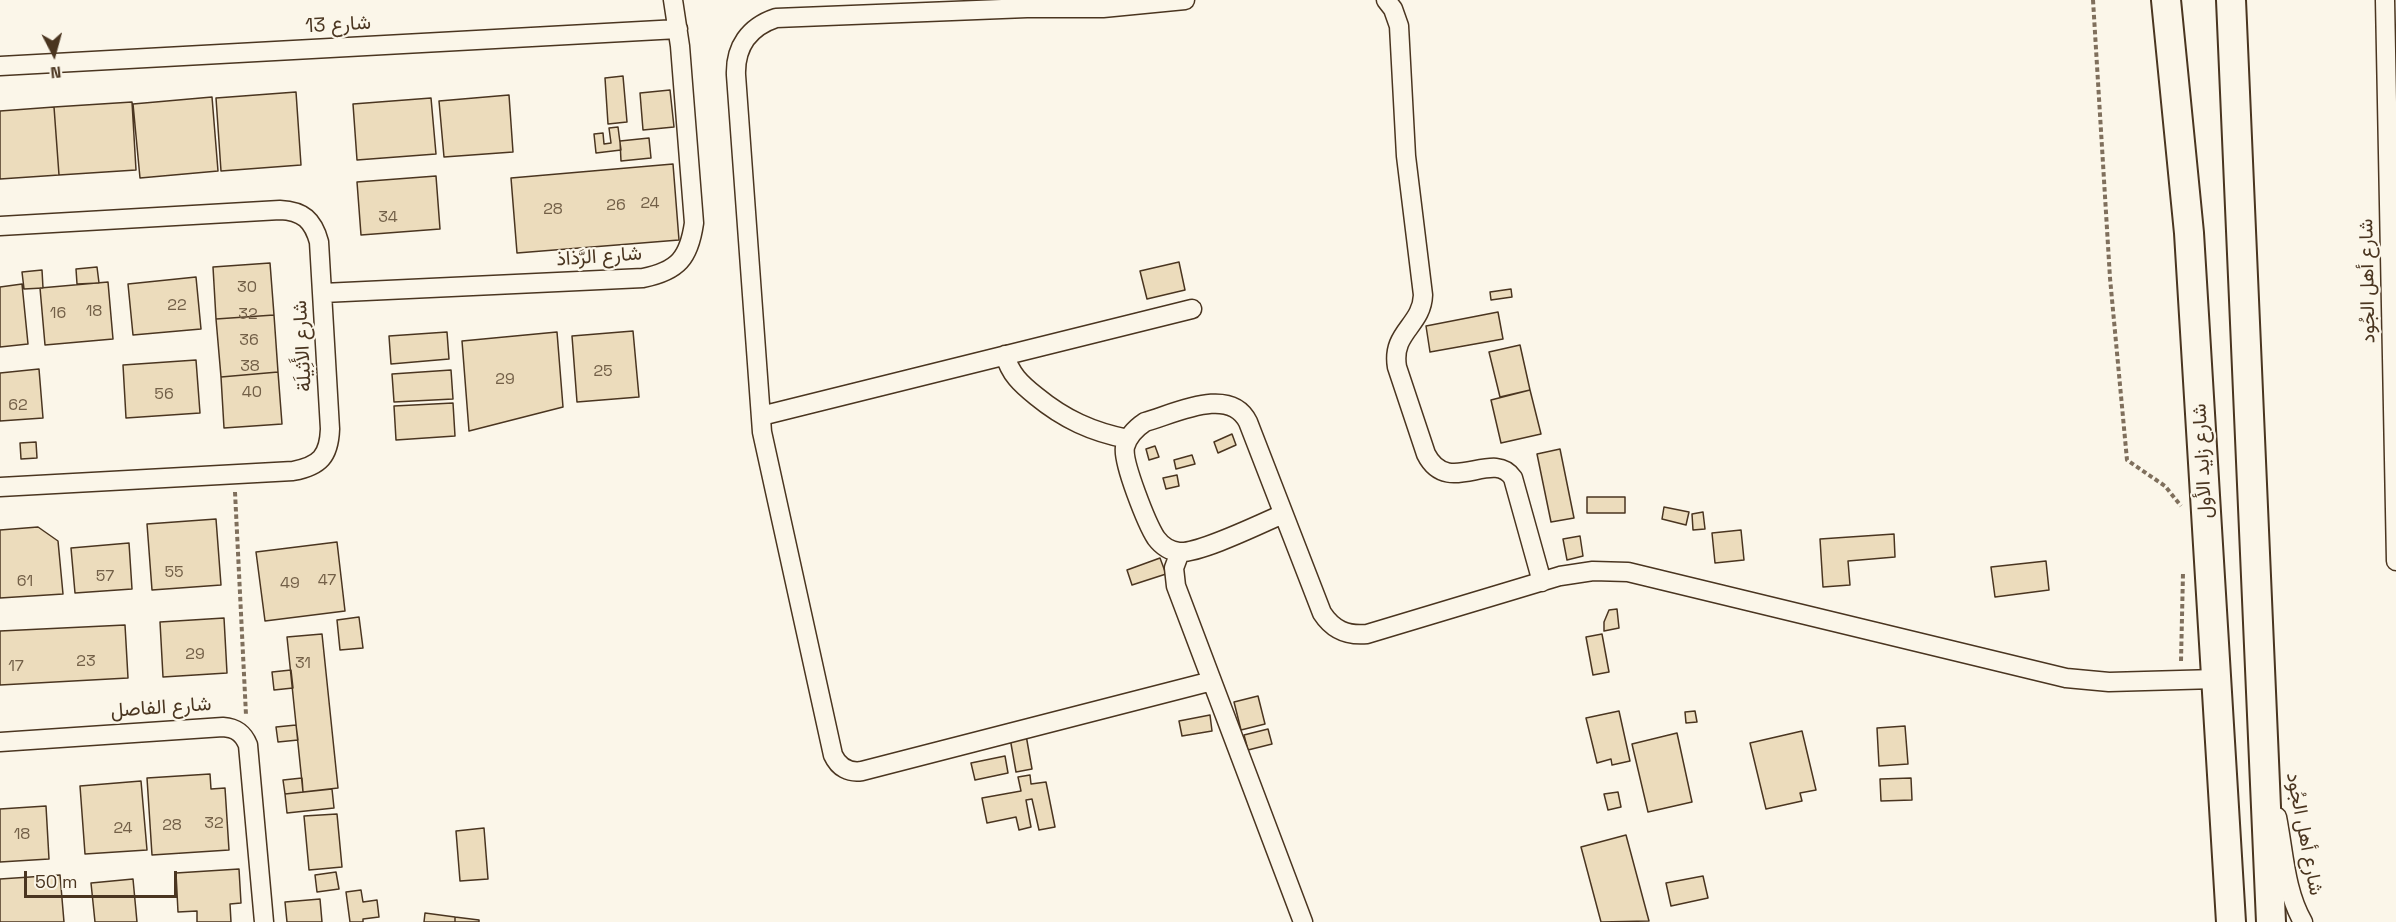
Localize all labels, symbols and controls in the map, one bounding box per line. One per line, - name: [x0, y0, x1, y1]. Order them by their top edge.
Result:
- street label: شارع 13: [305, 11, 371, 39]
- north arrow: [24, 24, 84, 84]
- text: N: [50, 61, 62, 83]
- house number: 24: [640, 194, 660, 214]
- house number: 26: [606, 196, 626, 216]
- house number: 28: [543, 200, 563, 220]
- house number: 34: [378, 208, 398, 228]
- street label: شارع أهل الجُود: [2355, 218, 2381, 344]
- street label: شارع الرَّذاذ: [555, 242, 643, 272]
- house number: 30: [237, 278, 257, 298]
- house number: 22: [167, 296, 187, 316]
- street label: شارع الأَثِيلَة: [289, 300, 317, 392]
- house number: 18: [86, 302, 102, 322]
- house number: 16: [50, 304, 66, 324]
- house number: 32: [238, 305, 258, 325]
- house number: 36: [239, 331, 259, 351]
- house number: 38: [240, 357, 260, 377]
- house number: 25: [593, 362, 613, 382]
- house number: 29: [495, 370, 515, 390]
- house number: 40: [242, 383, 262, 403]
- house number: 56: [154, 385, 174, 405]
- house number: 62: [8, 396, 28, 416]
- street label: شارع زايد الأول: [2188, 403, 2218, 519]
- house number: 55: [164, 563, 184, 583]
- house number: 57: [96, 567, 114, 587]
- house number: 47: [318, 571, 336, 591]
- house number: 61: [17, 572, 33, 592]
- house number: 49: [280, 574, 300, 594]
- house number: 29: [185, 645, 205, 665]
- house number: 23: [76, 652, 96, 672]
- house number: 31: [295, 654, 311, 674]
- house number: 17: [8, 657, 24, 677]
- street label: شارع الفاصل: [110, 693, 212, 723]
- street label: شارع أهل الجُود: [2280, 770, 2328, 898]
- house number: 32: [204, 814, 224, 834]
- house number: 28: [162, 816, 182, 836]
- house number: 24: [113, 819, 133, 839]
- house number: 18: [14, 825, 30, 845]
- scale bar: [27, 859, 180, 897]
- text: 50 m: [35, 870, 77, 893]

